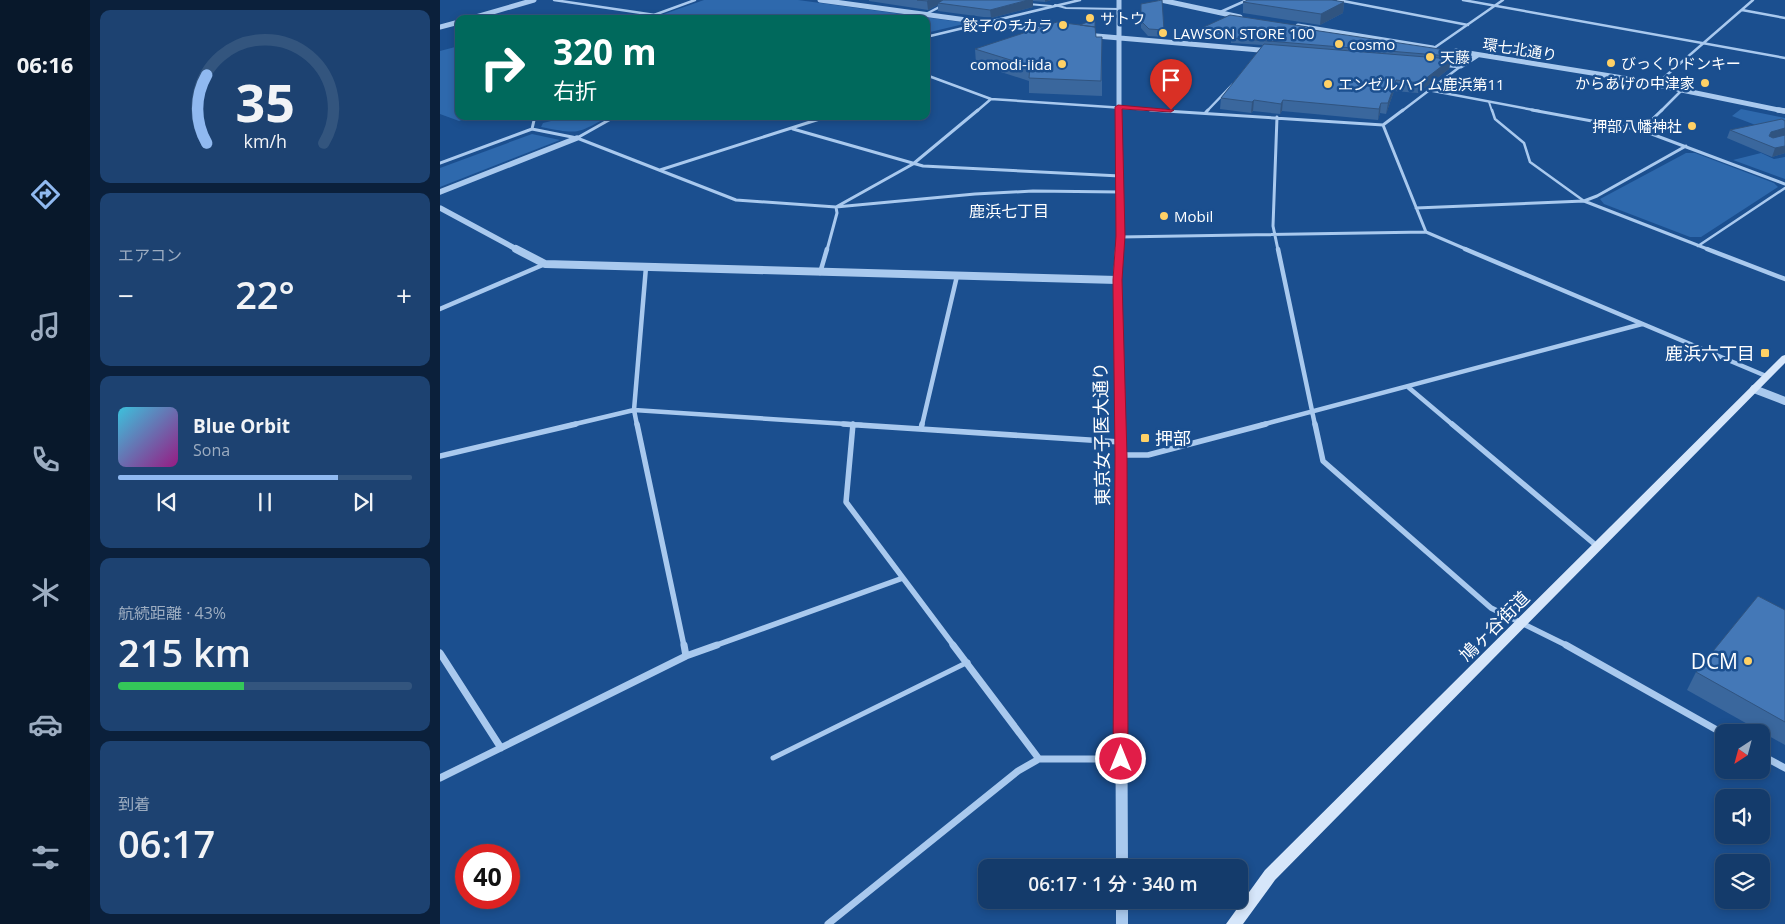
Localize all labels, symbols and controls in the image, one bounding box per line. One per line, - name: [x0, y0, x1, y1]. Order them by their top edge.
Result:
- place label: サトウ: [1100, 8, 1145, 28]
- marker: サトウ: [1084, 12, 1096, 24]
- place label: 餃子のチカラ: [963, 15, 1053, 35]
- marker: 餃子のチカラ: [1057, 19, 1069, 31]
- place label: LAWSON STORE 100: [1173, 23, 1315, 43]
- marker: LAWSON STORE 100: [1157, 27, 1169, 39]
- text: 320 m: [553, 28, 657, 75]
- street label: 環七北通り: [1481, 33, 1559, 65]
- place label: cosmo: [1349, 34, 1395, 54]
- icon: right: [470, 35, 535, 100]
- marker: cosmo: [1333, 38, 1345, 50]
- place label: 天藤: [1440, 47, 1470, 67]
- text: 06:16: [17, 49, 73, 79]
- marker: 天藤: [1424, 51, 1436, 63]
- place label: びっくりドンキー: [1621, 53, 1741, 73]
- place label: comodi-iida: [970, 54, 1052, 74]
- marker: びっくりドンキー: [1605, 57, 1617, 69]
- marker: comodi-iida: [1056, 58, 1068, 70]
- pin: [1150, 59, 1192, 110]
- text: 35: [235, 66, 295, 137]
- icon: arrive: [1157, 66, 1185, 94]
- place label: からあげの中津家: [1575, 73, 1695, 93]
- place label: エンゼルハイム鹿浜第11: [1338, 74, 1505, 94]
- text: 右折: [553, 75, 597, 105]
- marker: からあげの中津家: [1699, 77, 1711, 89]
- marker: エンゼルハイム鹿浜第11: [1322, 78, 1334, 90]
- place label: 押部八幡神社: [1592, 116, 1682, 136]
- marker: 押部八幡神社: [1686, 120, 1698, 132]
- text: km/h: [243, 129, 287, 153]
- icon: directions: [28, 177, 63, 212]
- district label: 鹿浜七丁目: [969, 200, 1049, 222]
- place label: Mobil: [1174, 206, 1213, 226]
- marker: Mobil: [1158, 210, 1170, 222]
- text: エアコン: [118, 244, 182, 266]
- text: 22°: [235, 268, 295, 320]
- text: −: [118, 276, 134, 314]
- text: +: [396, 276, 412, 314]
- icon: music: [28, 309, 63, 344]
- place label: 鹿浜六丁目: [1665, 341, 1755, 365]
- marker: 鹿浜六丁目: [1759, 347, 1771, 359]
- street label: 東京女子医大通り: [1088, 362, 1114, 506]
- text: Blue Orbit: [193, 413, 290, 439]
- place label: 押部: [1155, 426, 1191, 450]
- marker: 押部: [1139, 432, 1151, 444]
- text: Sona: [193, 439, 230, 461]
- icon: phone: [28, 442, 63, 477]
- icon: previous: [153, 488, 181, 516]
- icon: pause: [251, 488, 279, 516]
- icon: next: [349, 488, 377, 516]
- icon: climate: [28, 575, 63, 610]
- street label: 鳩ヶ谷街道: [1454, 586, 1534, 666]
- text: 航続距離 · 43%: [118, 602, 226, 624]
- text: 215 km: [118, 626, 251, 678]
- place label: DCM: [1691, 647, 1738, 675]
- marker: DCM: [1742, 655, 1754, 667]
- icon: car: [28, 707, 63, 742]
- north arrow: [1715, 724, 1770, 779]
- map controls: [1715, 724, 1770, 909]
- position arrow: [1094, 732, 1146, 784]
- button: sound: [1715, 789, 1770, 844]
- text: 到着: [118, 793, 150, 815]
- text: 06:17: [118, 817, 215, 869]
- icon: filters: [28, 840, 63, 875]
- speed limit sign: 40: [455, 844, 520, 909]
- button: layers: [1715, 854, 1770, 909]
- text: 06:17 · 1 分 · 340 m: [1028, 871, 1198, 897]

